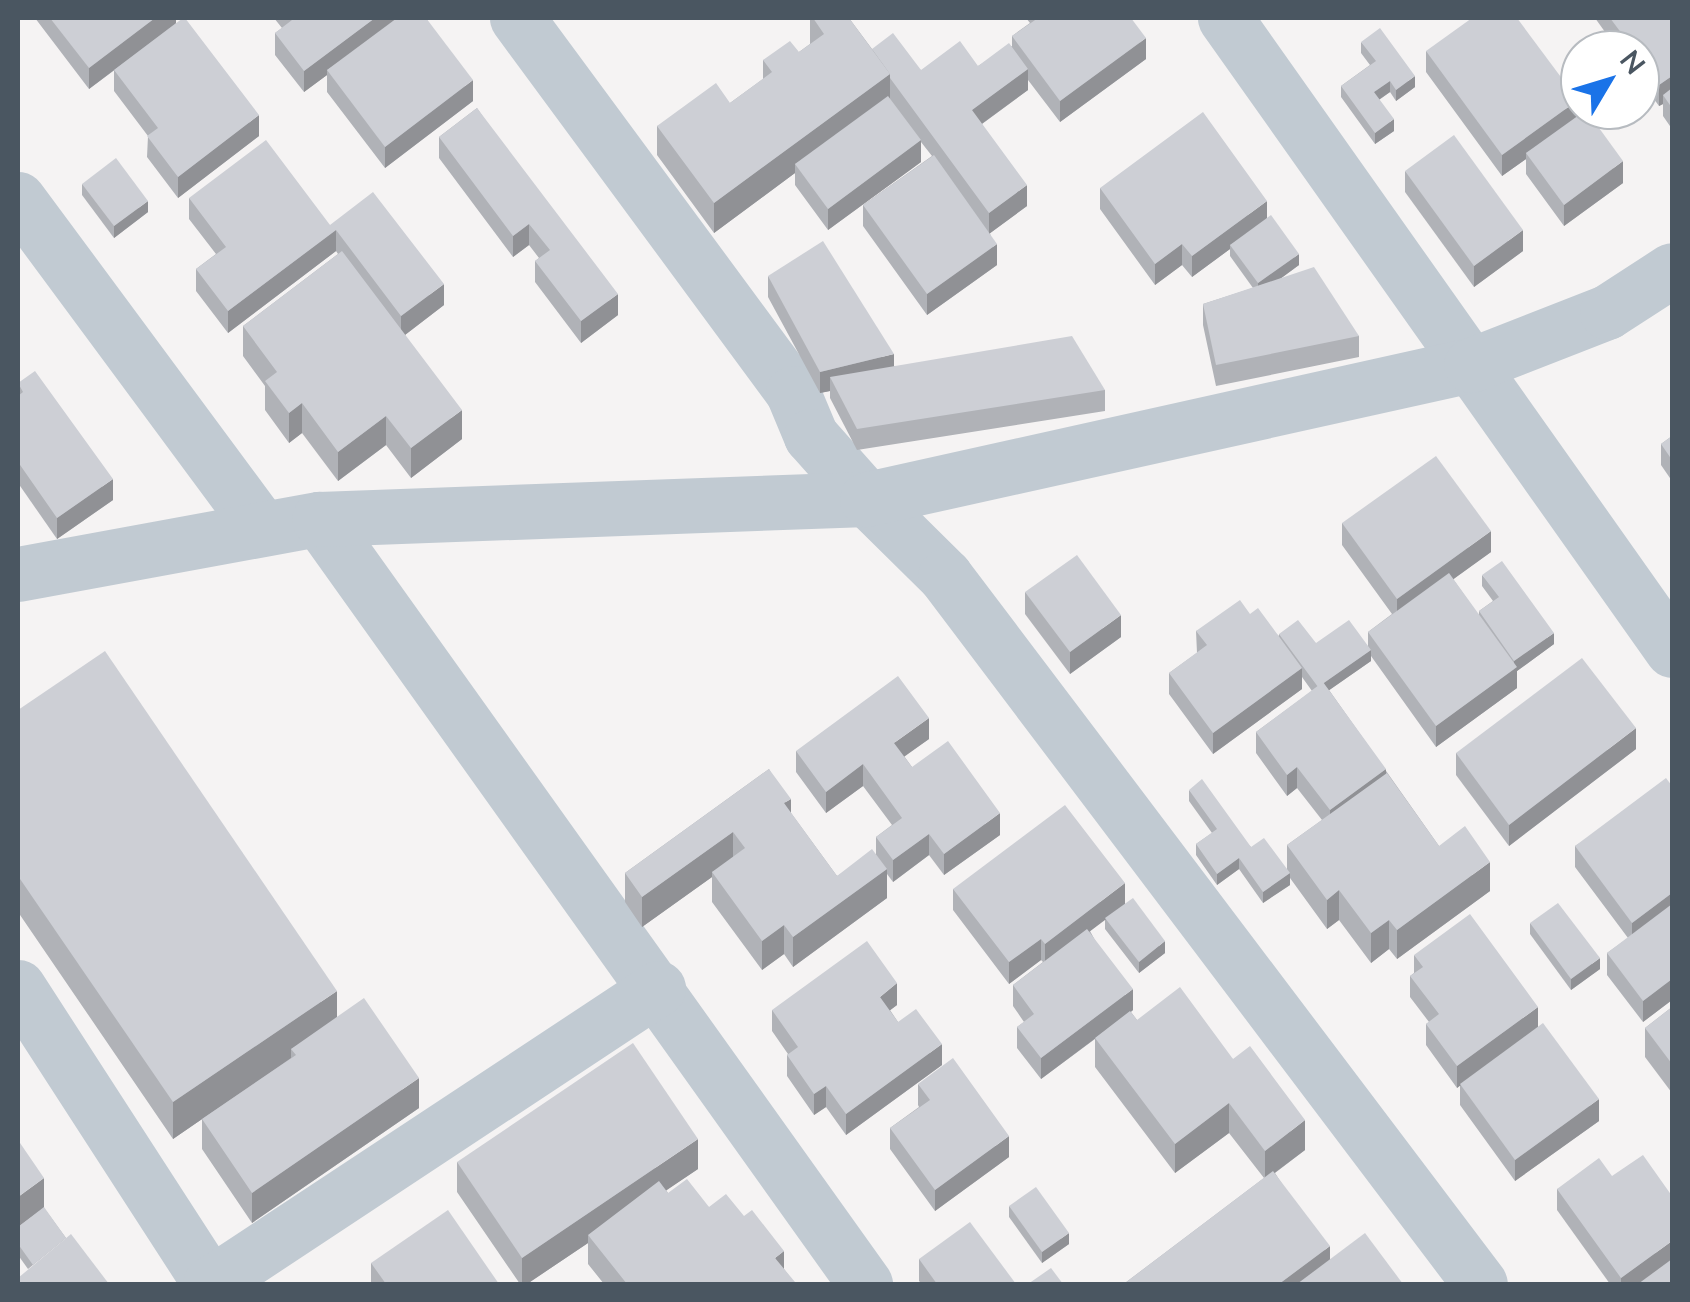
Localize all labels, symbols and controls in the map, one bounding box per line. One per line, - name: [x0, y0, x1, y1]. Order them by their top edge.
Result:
- north arrow: [1560, 30, 1660, 130]
- text: N: [1611, 43, 1653, 83]

